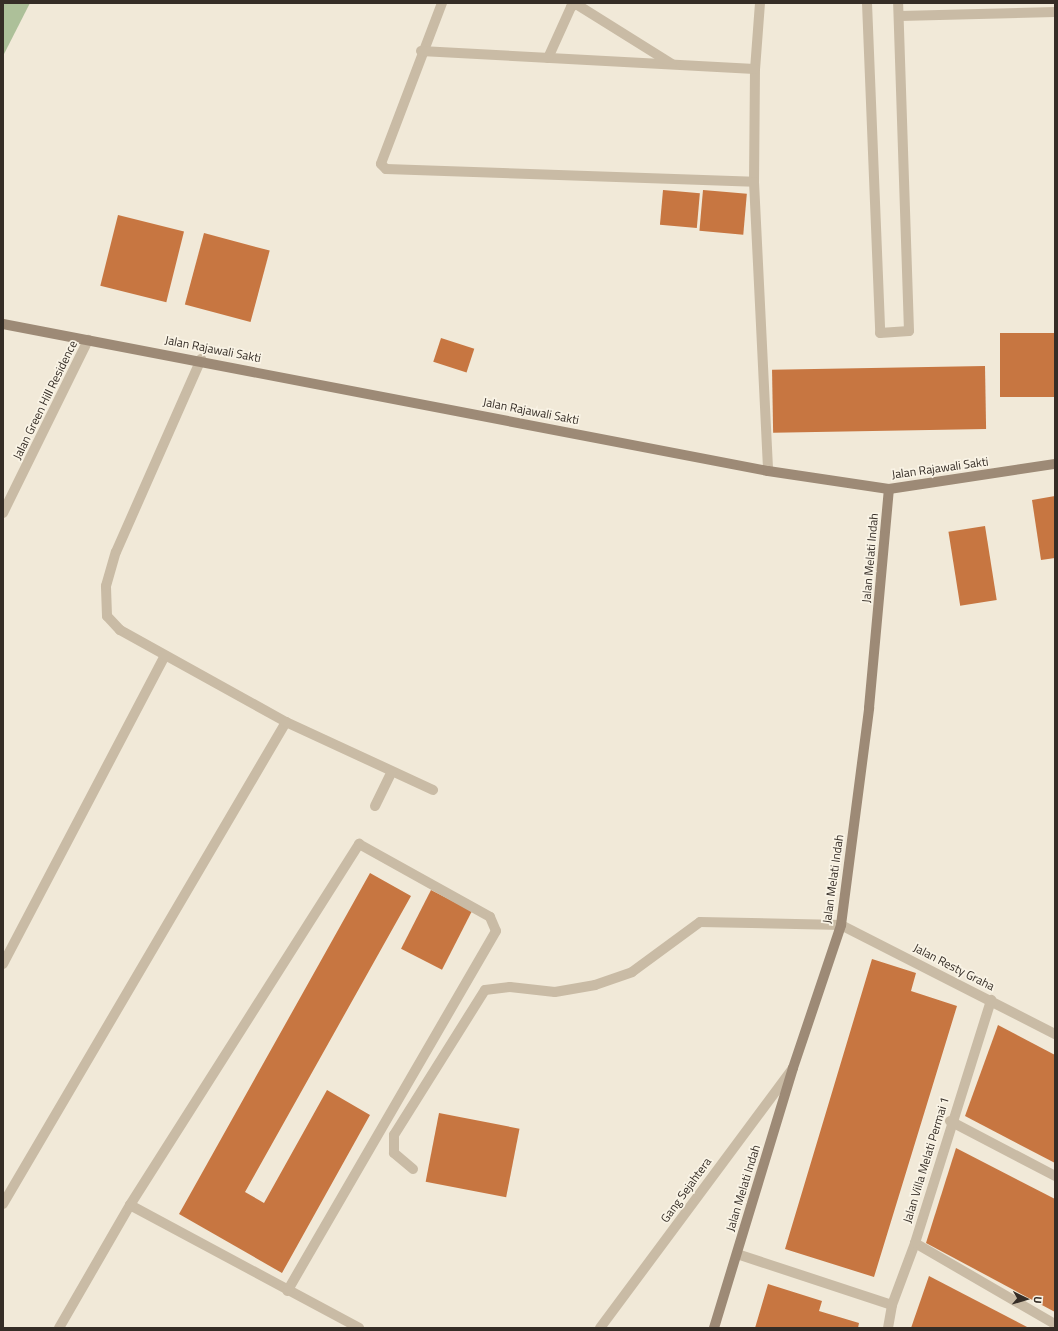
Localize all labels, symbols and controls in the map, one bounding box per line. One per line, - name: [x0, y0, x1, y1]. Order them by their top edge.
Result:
- street label: Jalan Rajawali Sakti: [164, 333, 262, 365]
- street label: Jalan Green Hill Residence: [10, 338, 80, 462]
- street label: Jalan Rajawali Sakti: [482, 395, 580, 427]
- street label: Jalan Rajawali Sakti: [891, 454, 989, 482]
- street label: Jalan Melati Indah: [859, 513, 881, 603]
- street label: Jalan Melati Indah: [820, 833, 846, 925]
- street label: Jalan Resty Graha: [911, 940, 997, 994]
- street label: Jalan Villa Melati Permai 1: [900, 1095, 952, 1225]
- street label: Jalan Melati Indah: [723, 1143, 763, 1233]
- street label: Gang Sejahtera: [658, 1155, 714, 1225]
- north arrow: [1006, 1279, 1046, 1319]
- text: U: [1030, 1296, 1046, 1304]

